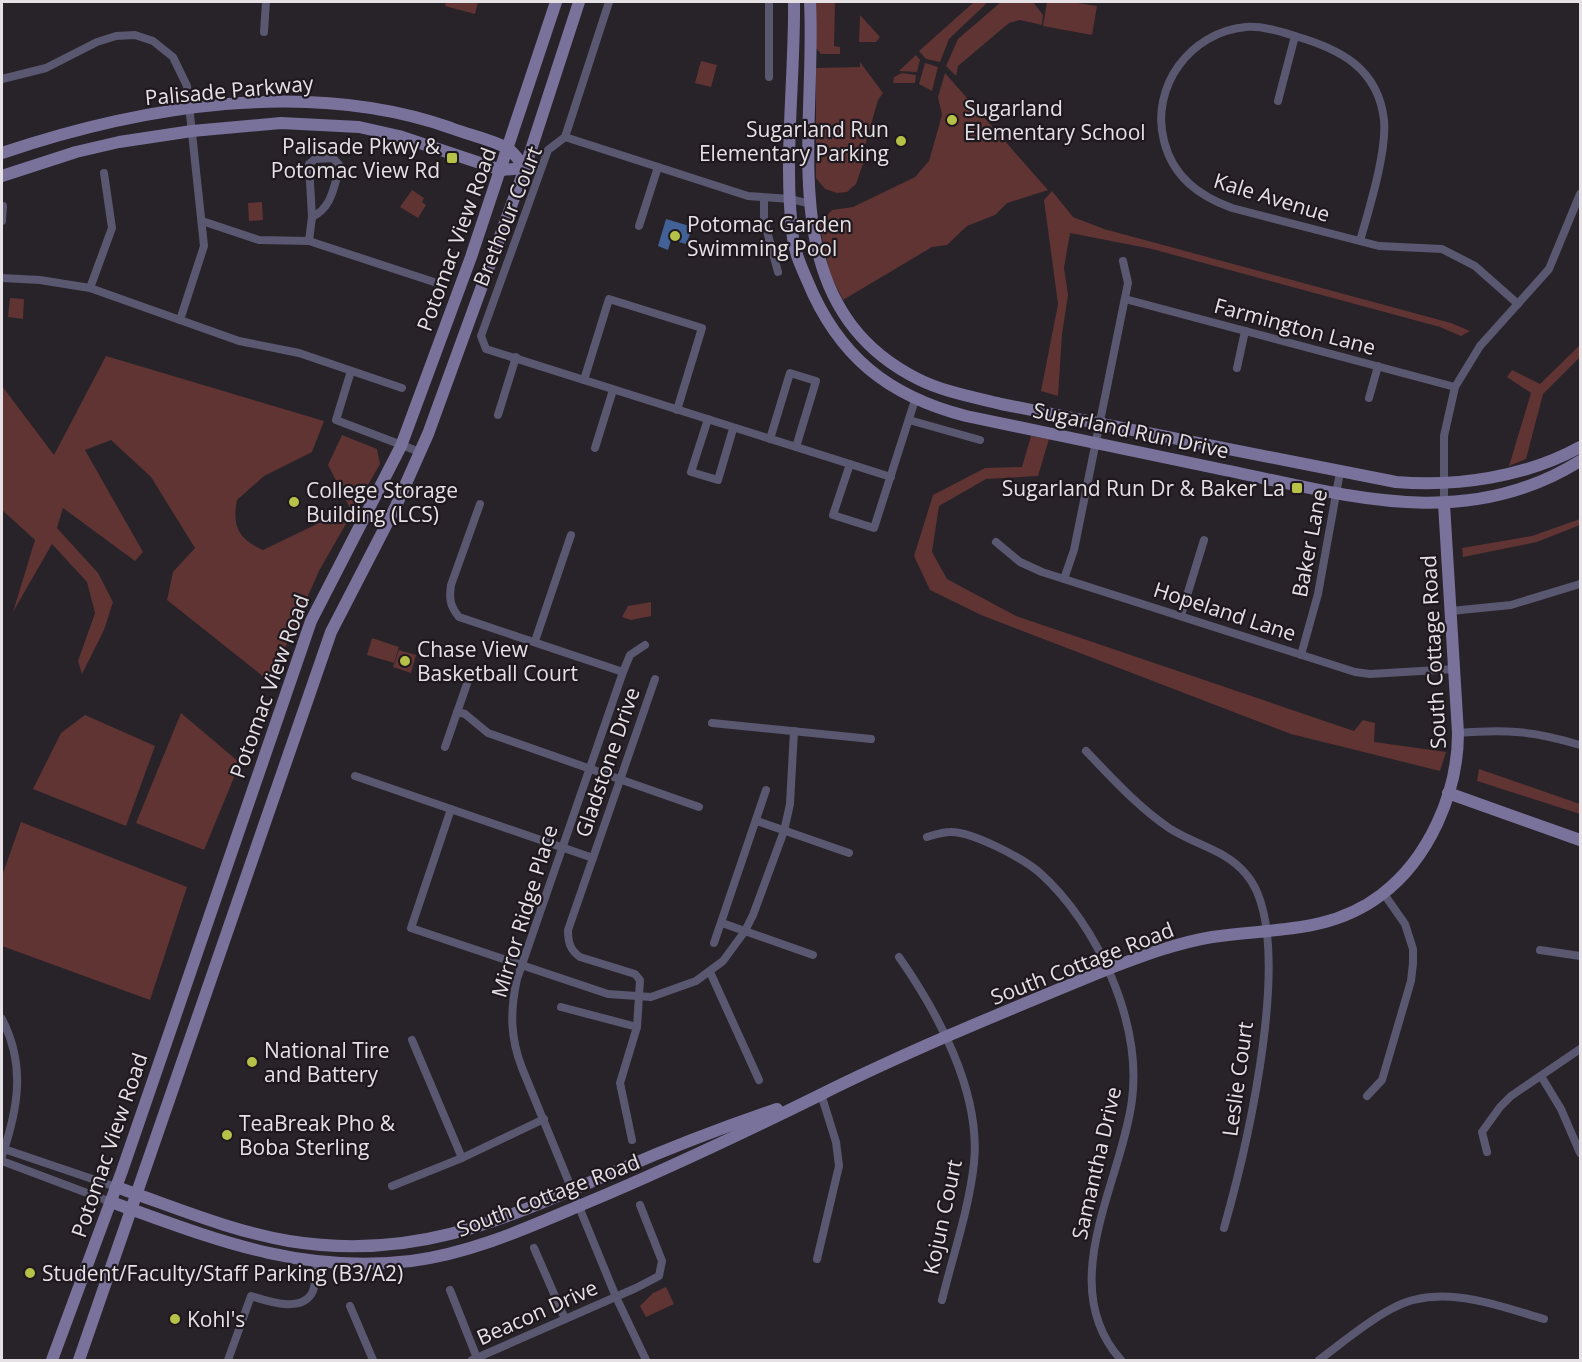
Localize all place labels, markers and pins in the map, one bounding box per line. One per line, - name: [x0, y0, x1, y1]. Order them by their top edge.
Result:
- place label: Sugarland Elementary School: [964, 94, 1146, 146]
- marker: Sugarland Elementary School: [945, 113, 959, 127]
- place label: Sugarland Run Elementary Parking: [699, 115, 889, 167]
- place label: Palisade Pkwy & Potomac View Rd: [271, 132, 441, 184]
- marker: Sugarland Run Elementary Parking: [894, 134, 908, 148]
- marker: Palisade Pkwy & Potomac View Rd: [445, 151, 459, 165]
- place label: Potomac Garden Swimming Pool: [687, 210, 852, 262]
- marker: Potomac Garden Swimming Pool: [668, 229, 682, 243]
- place label: Sugarland Run Dr & Baker La: [1002, 474, 1285, 502]
- place label: College Storage Building (LCS): [306, 476, 458, 528]
- marker: Sugarland Run Dr & Baker La: [1290, 481, 1304, 495]
- marker: College Storage Building (LCS): [287, 495, 301, 509]
- place label: Chase View Basketball Court: [417, 635, 578, 687]
- marker: Chase View Basketball Court: [398, 654, 412, 668]
- place label: National Tire and Battery: [264, 1036, 389, 1088]
- marker: National Tire and Battery: [245, 1055, 259, 1069]
- place label: TeaBreak Pho & Boba Sterling: [239, 1109, 396, 1161]
- marker: TeaBreak Pho & Boba Sterling: [220, 1128, 234, 1142]
- place label: Student/Faculty/Staff Parking (B3/A2): [42, 1259, 403, 1287]
- marker: Student/Faculty/Staff Parking (B3/A2): [23, 1266, 37, 1280]
- place label: Kohl's: [187, 1305, 245, 1333]
- marker: Kohl's: [168, 1312, 182, 1326]

